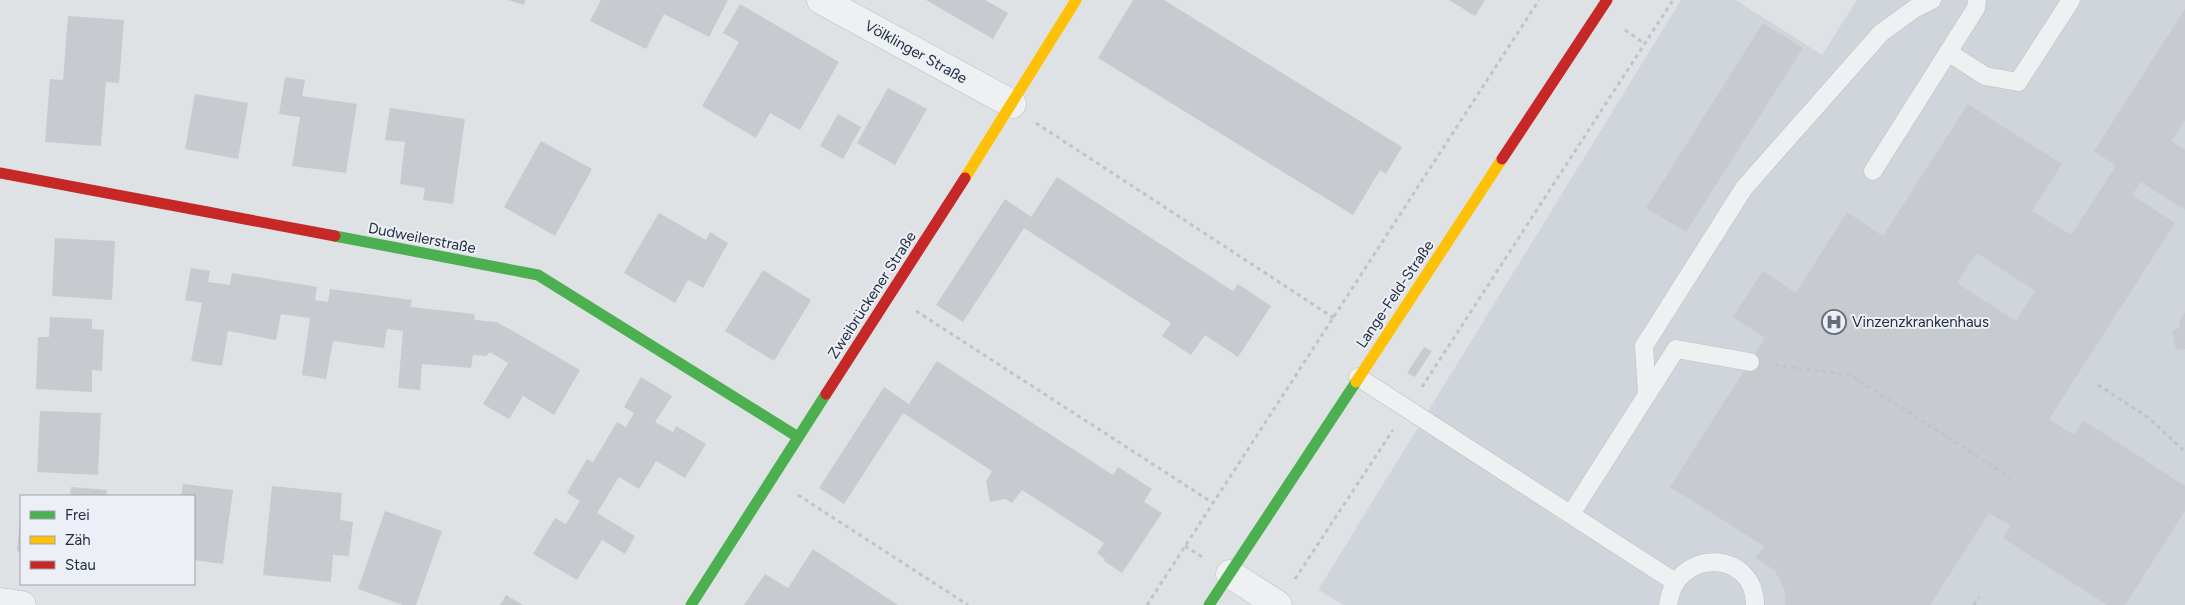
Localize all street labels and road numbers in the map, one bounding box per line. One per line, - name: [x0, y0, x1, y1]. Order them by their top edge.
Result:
- street label: Völklinger Straße: [862, 16, 970, 88]
- street label: Dudweilerstraße: [367, 219, 477, 257]
- street label: Zweibrückener Straße: [824, 228, 920, 362]
- street label: Lange-Feld-Straße: [1352, 237, 1438, 351]

